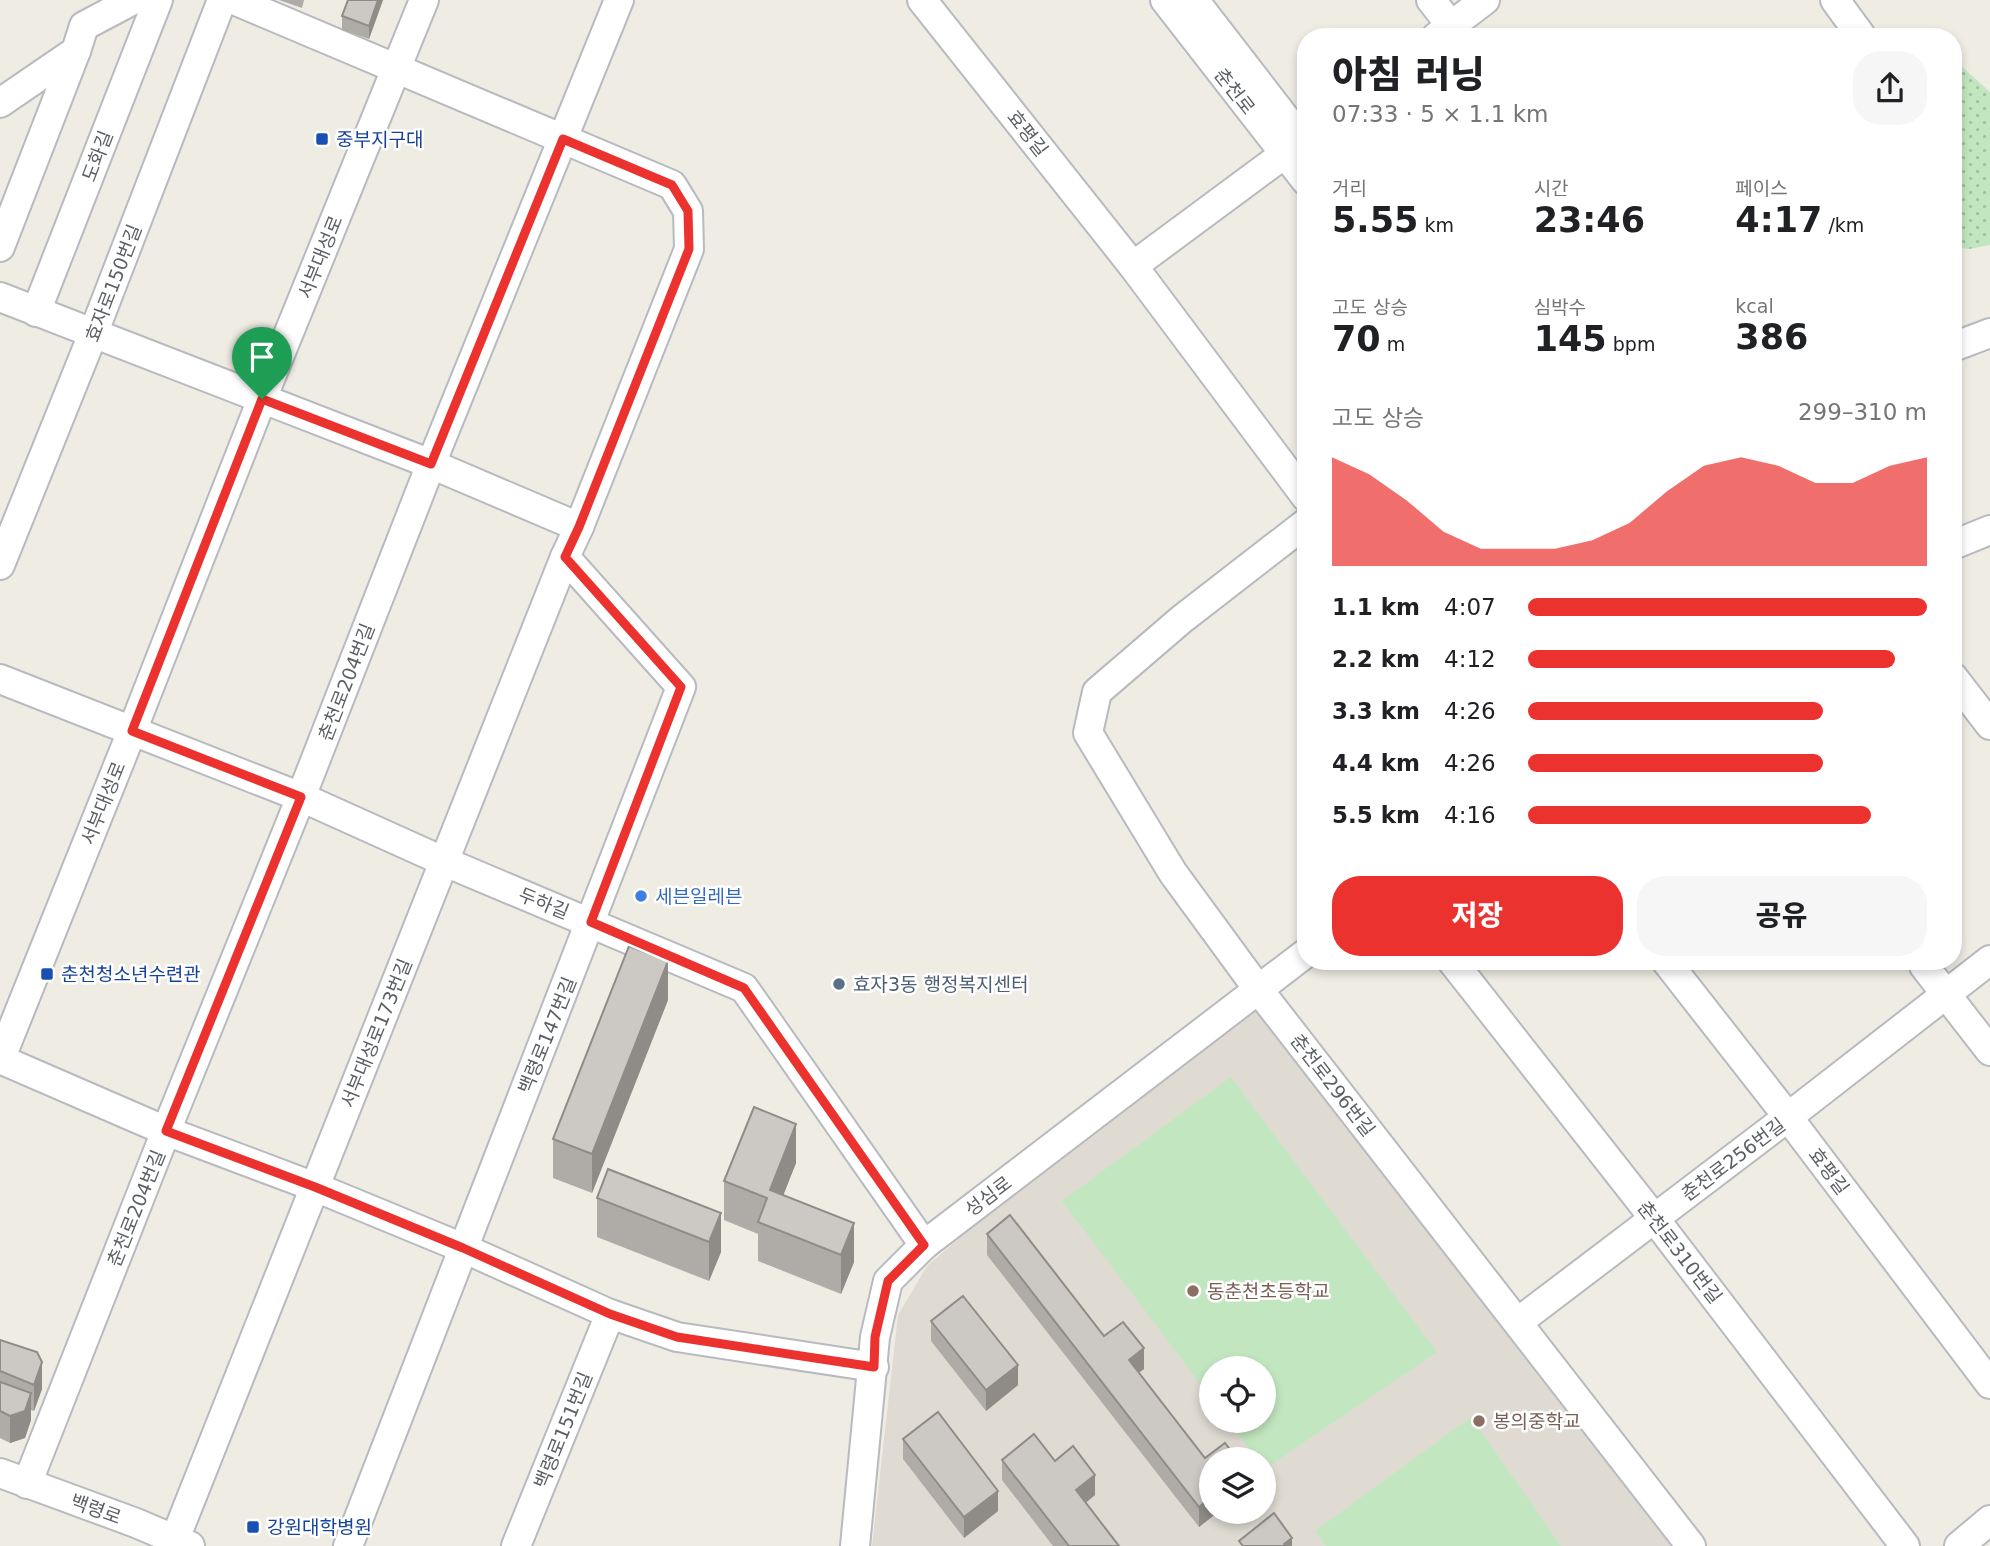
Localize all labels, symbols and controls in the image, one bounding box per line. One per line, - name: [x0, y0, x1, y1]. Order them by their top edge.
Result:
- button: share: [1853, 51, 1927, 125]
- text: 아침 러닝: [1332, 53, 1485, 97]
- street label: 춘천로: [1210, 64, 1260, 118]
- text: 07:33 · 5 × 1.1 km: [1332, 101, 1548, 127]
- street label: 효평길: [1003, 106, 1053, 160]
- street label: 도화길: [77, 128, 117, 184]
- place label: 중부지구대: [336, 128, 423, 150]
- marker: 중부지구대: [314, 131, 330, 147]
- text: 거리: [1332, 177, 1367, 199]
- text: 시간: [1534, 177, 1569, 199]
- text: 페이스: [1735, 177, 1788, 199]
- text: 5.55: [1332, 200, 1418, 240]
- text: 23:46: [1534, 200, 1645, 240]
- text: 4:17: [1735, 200, 1822, 240]
- street label: 서부대성로: [293, 212, 347, 302]
- text: km: [1418, 214, 1454, 236]
- text: /km: [1822, 214, 1864, 236]
- street label: 효자로150번길: [81, 221, 145, 345]
- text: kcal: [1735, 295, 1774, 317]
- text: 고도 상승: [1332, 296, 1408, 318]
- text: 심박수: [1534, 296, 1586, 318]
- text: 386: [1735, 317, 1808, 357]
- text: 70: [1332, 319, 1381, 359]
- text: 145: [1534, 319, 1607, 359]
- pin: [232, 327, 292, 399]
- text: m: [1381, 333, 1405, 355]
- text: bpm: [1607, 333, 1655, 355]
- icon: arrive: [243, 338, 281, 376]
- text: 299–310 m: [1798, 399, 1927, 425]
- text: 고도 상승: [1332, 405, 1424, 431]
- text: 1.1 km: [1332, 594, 1420, 620]
- text: 4:07: [1444, 594, 1496, 620]
- street label: 춘천로204번길: [314, 620, 378, 744]
- text: 2.2 km: [1332, 646, 1420, 672]
- text: 4:12: [1444, 646, 1496, 672]
- text: 3.3 km: [1332, 698, 1420, 724]
- text: 4:26: [1444, 698, 1496, 724]
- text: 4.4 km: [1332, 750, 1420, 776]
- text: 4:26: [1444, 750, 1496, 776]
- street label: 서부대성로: [76, 758, 130, 848]
- text: 5.5 km: [1332, 802, 1420, 828]
- text: 4:16: [1444, 802, 1496, 828]
- button: 저장: [1332, 876, 1623, 956]
- button: 공유: [1637, 876, 1927, 956]
- street label: 두하길: [516, 883, 572, 923]
- place label: 세븐일레븐: [655, 885, 742, 907]
- marker: 세븐일레븐: [633, 888, 649, 904]
- street label: 서부대성로173번길: [336, 955, 416, 1111]
- place label: 춘천청소년수련관: [61, 963, 201, 985]
- marker: 춘천청소년수련관: [39, 966, 55, 982]
- place label: 효자3동 행정복지센터: [853, 973, 1028, 995]
- street label: 백령로147번길: [514, 974, 580, 1096]
- marker: 효자3동 행정복지센터: [831, 976, 847, 992]
- street label: 춘천로296번길: [1286, 1030, 1380, 1140]
- street label: 춘천로256번길: [1677, 1113, 1789, 1205]
- street label: 효평길: [1804, 1143, 1854, 1199]
- street label: 춘천로204번길: [103, 1147, 169, 1269]
- street label: 성심로: [960, 1171, 1016, 1221]
- street label: 춘천로310번길: [1633, 1197, 1727, 1307]
- place label: 동춘천초등학교: [1207, 1280, 1329, 1302]
- marker: 동춘천초등학교: [1185, 1283, 1201, 1299]
- map controls: [1199, 1356, 1276, 1524]
- button: locate: [1199, 1356, 1276, 1433]
- street label: 백령로151번길: [530, 1369, 596, 1491]
- place label: 봉의중학교: [1493, 1410, 1580, 1432]
- marker: 봉의중학교: [1471, 1413, 1487, 1429]
- button: layers: [1199, 1447, 1276, 1524]
- street label: 백령로: [68, 1490, 124, 1528]
- place label: 강원대학병원: [267, 1516, 372, 1538]
- marker: 강원대학병원: [245, 1519, 261, 1535]

